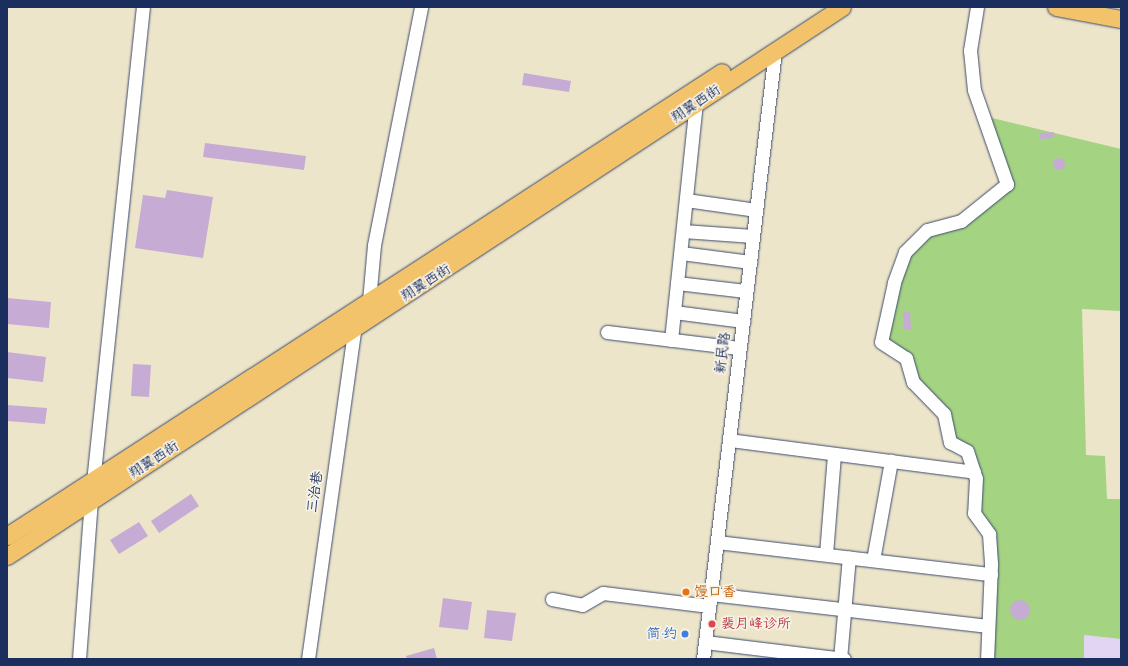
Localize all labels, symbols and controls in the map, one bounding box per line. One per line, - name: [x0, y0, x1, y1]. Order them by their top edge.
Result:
- street label: 翔翼西街: [668, 81, 724, 127]
- street label: 翔翼西街: [398, 261, 454, 305]
- street label: 新民路: [712, 331, 734, 375]
- street label: 翔翼西街: [126, 438, 182, 482]
- street label: 三治巷: [304, 470, 326, 514]
- place label: 馒口香: [694, 584, 736, 600]
- marker: 馒口香: [681, 587, 691, 597]
- place label: 裴月峰诊所: [721, 616, 791, 632]
- marker: 裴月峰诊所: [706, 618, 718, 630]
- place label: 简·约: [646, 626, 677, 642]
- marker: 简·约: [680, 629, 690, 639]

